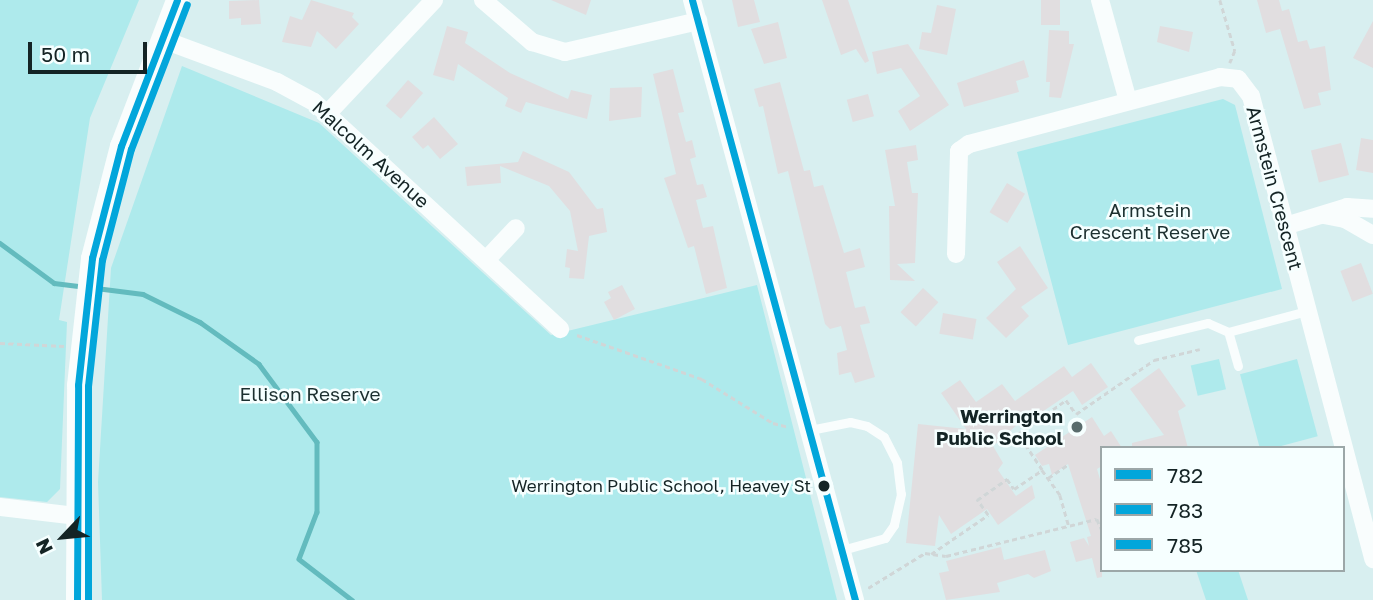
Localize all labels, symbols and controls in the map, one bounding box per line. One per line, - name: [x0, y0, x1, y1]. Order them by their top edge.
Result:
- scale bar: [32, 28, 150, 72]
- text: 50 m: [41, 41, 90, 67]
- street label: Malcolm Avenue: [308, 96, 434, 212]
- street label: Armstein Crescent: [1242, 103, 1308, 273]
- park label: Armstein Crescent Reserve: [1070, 199, 1230, 243]
- park label: Ellison Reserve: [240, 383, 380, 405]
- place label: Werrington Public School: [936, 405, 1063, 449]
- marker: Werrington Public School: [1069, 419, 1085, 435]
- legend: [1100, 446, 1345, 572]
- text: 782: [1167, 462, 1203, 488]
- place label: Werrington Public School, Heavey St: [511, 476, 811, 496]
- marker: Werrington Public School, Heavey St: [817, 479, 831, 493]
- text: 783: [1167, 497, 1203, 523]
- north arrow: [28, 502, 98, 572]
- text: 785: [1167, 532, 1203, 558]
- text: N: [30, 535, 57, 558]

